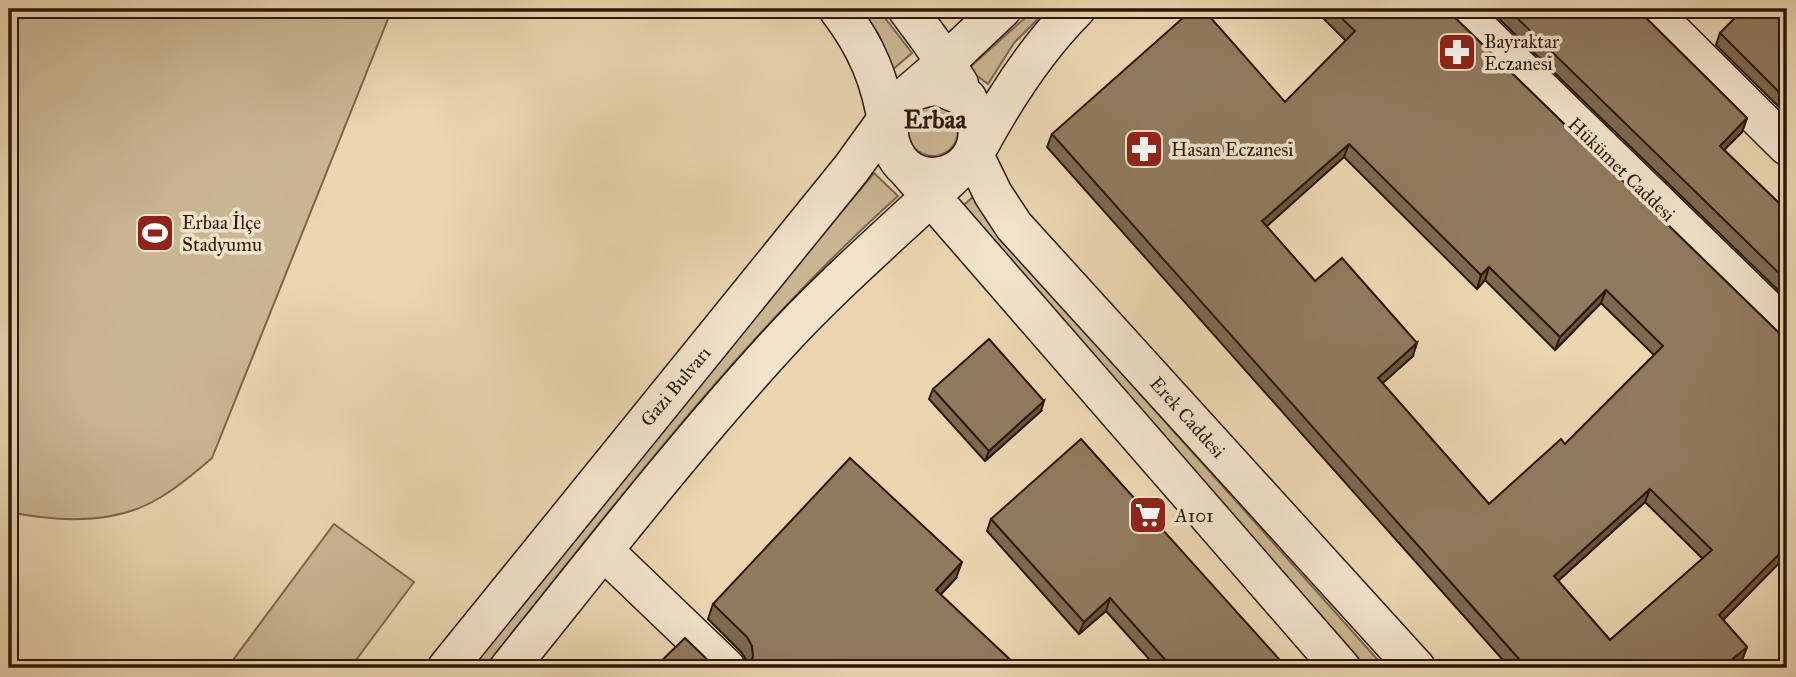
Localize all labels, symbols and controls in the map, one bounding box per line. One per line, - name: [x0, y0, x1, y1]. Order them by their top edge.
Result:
- place label: Bayraktar Eczanesi: [1484, 30, 1560, 75]
- pharmacy icon: Bayraktar Eczanesi: [1436, 31, 1478, 73]
- district label: Erbaa: [904, 103, 967, 135]
- street label: Hükümet Caddesi: [1563, 112, 1680, 226]
- pharmacy icon: Hasan Eczanesi: [1123, 128, 1165, 170]
- place label: Hasan Eczanesi: [1171, 138, 1294, 161]
- place label: Erbaa İlçe Stadyumu: [182, 211, 262, 256]
- sports icon: Erbaa İlçe Stadyumu: [134, 212, 176, 254]
- street label: Gazi Bulvarı: [635, 342, 715, 431]
- street label: Erek Caddesi: [1145, 372, 1230, 463]
- supermarket icon: A101: [1127, 494, 1169, 536]
- place label: A101: [1174, 504, 1214, 527]

